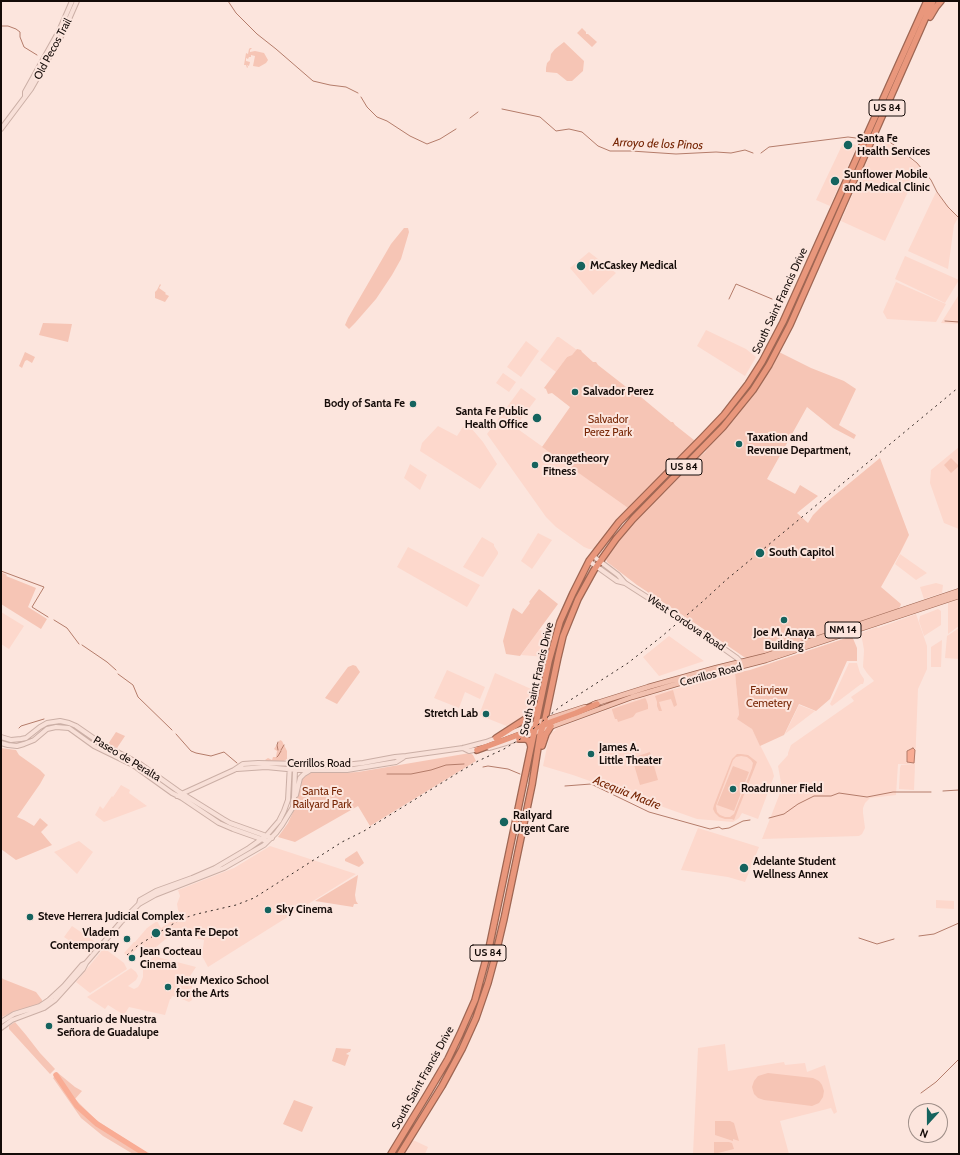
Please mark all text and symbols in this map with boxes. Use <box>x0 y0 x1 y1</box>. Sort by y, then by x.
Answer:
street label: Old Pecos Trail <box>31 16 75 82</box>
road number: US 84 <box>869 100 905 116</box>
place label: Santa Fe Health Services <box>857 132 930 158</box>
water label: Arroyo de los Pinos <box>613 135 703 153</box>
marker: Santa Fe Health Services <box>842 139 854 151</box>
place label: Sunflower Mobile and Medical Clinic <box>844 168 930 194</box>
marker: Sunflower Mobile and Medical Clinic <box>829 175 841 187</box>
street label: South Saint Francis Drive <box>750 246 810 356</box>
place label: McCaskey Medical <box>590 259 677 273</box>
marker: McCaskey Medical <box>575 260 587 272</box>
place label: Salvador Perez <box>583 385 654 399</box>
marker: Salvador Perez <box>570 387 580 397</box>
place label: Body of Santa Fe <box>324 397 405 411</box>
marker: Body of Santa Fe <box>408 399 418 409</box>
place label: Santa Fe Public Health Office <box>455 405 528 431</box>
marker: Santa Fe Public Health Office <box>531 412 543 424</box>
park label: Salvador Perez Park <box>584 413 632 439</box>
place label: Taxation and Revenue Department, <box>747 431 851 457</box>
marker: Taxation and Revenue Department, <box>734 439 744 449</box>
place label: Orangetheory Fitness <box>543 452 609 478</box>
road number: US 84 <box>666 459 702 475</box>
marker: Orangetheory Fitness <box>530 460 540 470</box>
place label: South Capitol <box>769 546 834 560</box>
marker: South Capitol <box>754 547 766 559</box>
street label: West Cordova Road <box>644 592 728 654</box>
marker: Joe M. Anaya Building <box>779 615 789 625</box>
street label: South Saint Francis Drive <box>518 621 556 737</box>
road number: NM 14 <box>825 622 861 638</box>
place label: Joe M. Anaya Building <box>754 626 814 652</box>
street label: Cerrillos Road <box>679 660 743 690</box>
park label: Fairview Cemetery <box>746 684 792 710</box>
place label: Stretch Lab <box>424 707 478 721</box>
marker: Stretch Lab <box>481 709 491 719</box>
street label: Paseo de Peralta <box>91 734 163 784</box>
place label: James A. Little Theater <box>599 741 662 767</box>
marker: James A. Little Theater <box>586 749 596 759</box>
street label: Cerrillos Road <box>287 757 351 771</box>
water label: Acequia Madre <box>591 773 663 813</box>
place label: Roadrunner Field <box>741 782 822 796</box>
marker: Roadrunner Field <box>728 784 738 794</box>
park label: Santa Fe Railyard Park <box>292 785 352 811</box>
place label: Railyard Urgent Care <box>513 809 569 835</box>
marker: Railyard Urgent Care <box>498 816 510 828</box>
place label: Adelante Student Wellness Annex <box>753 855 836 881</box>
marker: Adelante Student Wellness Annex <box>738 862 750 874</box>
place label: Sky Cinema <box>276 903 332 917</box>
marker: Sky Cinema <box>263 905 273 915</box>
place label: Steve Herrera Judicial Complex <box>38 910 184 924</box>
marker: Steve Herrera Judicial Complex <box>25 912 35 922</box>
place label: Vladem Contemporary <box>50 926 119 952</box>
place label: Santa Fe Depot <box>165 926 238 940</box>
marker: Santa Fe Depot <box>150 927 162 939</box>
marker: Vladem Contemporary <box>122 934 132 944</box>
place label: Jean Cocteau Cinema <box>140 945 201 971</box>
road number: US 84 <box>470 945 506 961</box>
marker: Jean Cocteau Cinema <box>127 953 137 963</box>
place label: New Mexico School for the Arts <box>176 974 269 1000</box>
marker: New Mexico School for the Arts <box>163 982 173 992</box>
place label: Santuario de Nuestra Señora de Guadalupe <box>57 1013 159 1039</box>
marker: Santuario de Nuestra Señora de Guadalupe <box>44 1021 54 1031</box>
street label: South Saint Francis Drive <box>389 1024 457 1132</box>
north arrow <box>908 1103 948 1143</box>
text: N <box>918 1125 930 1141</box>

